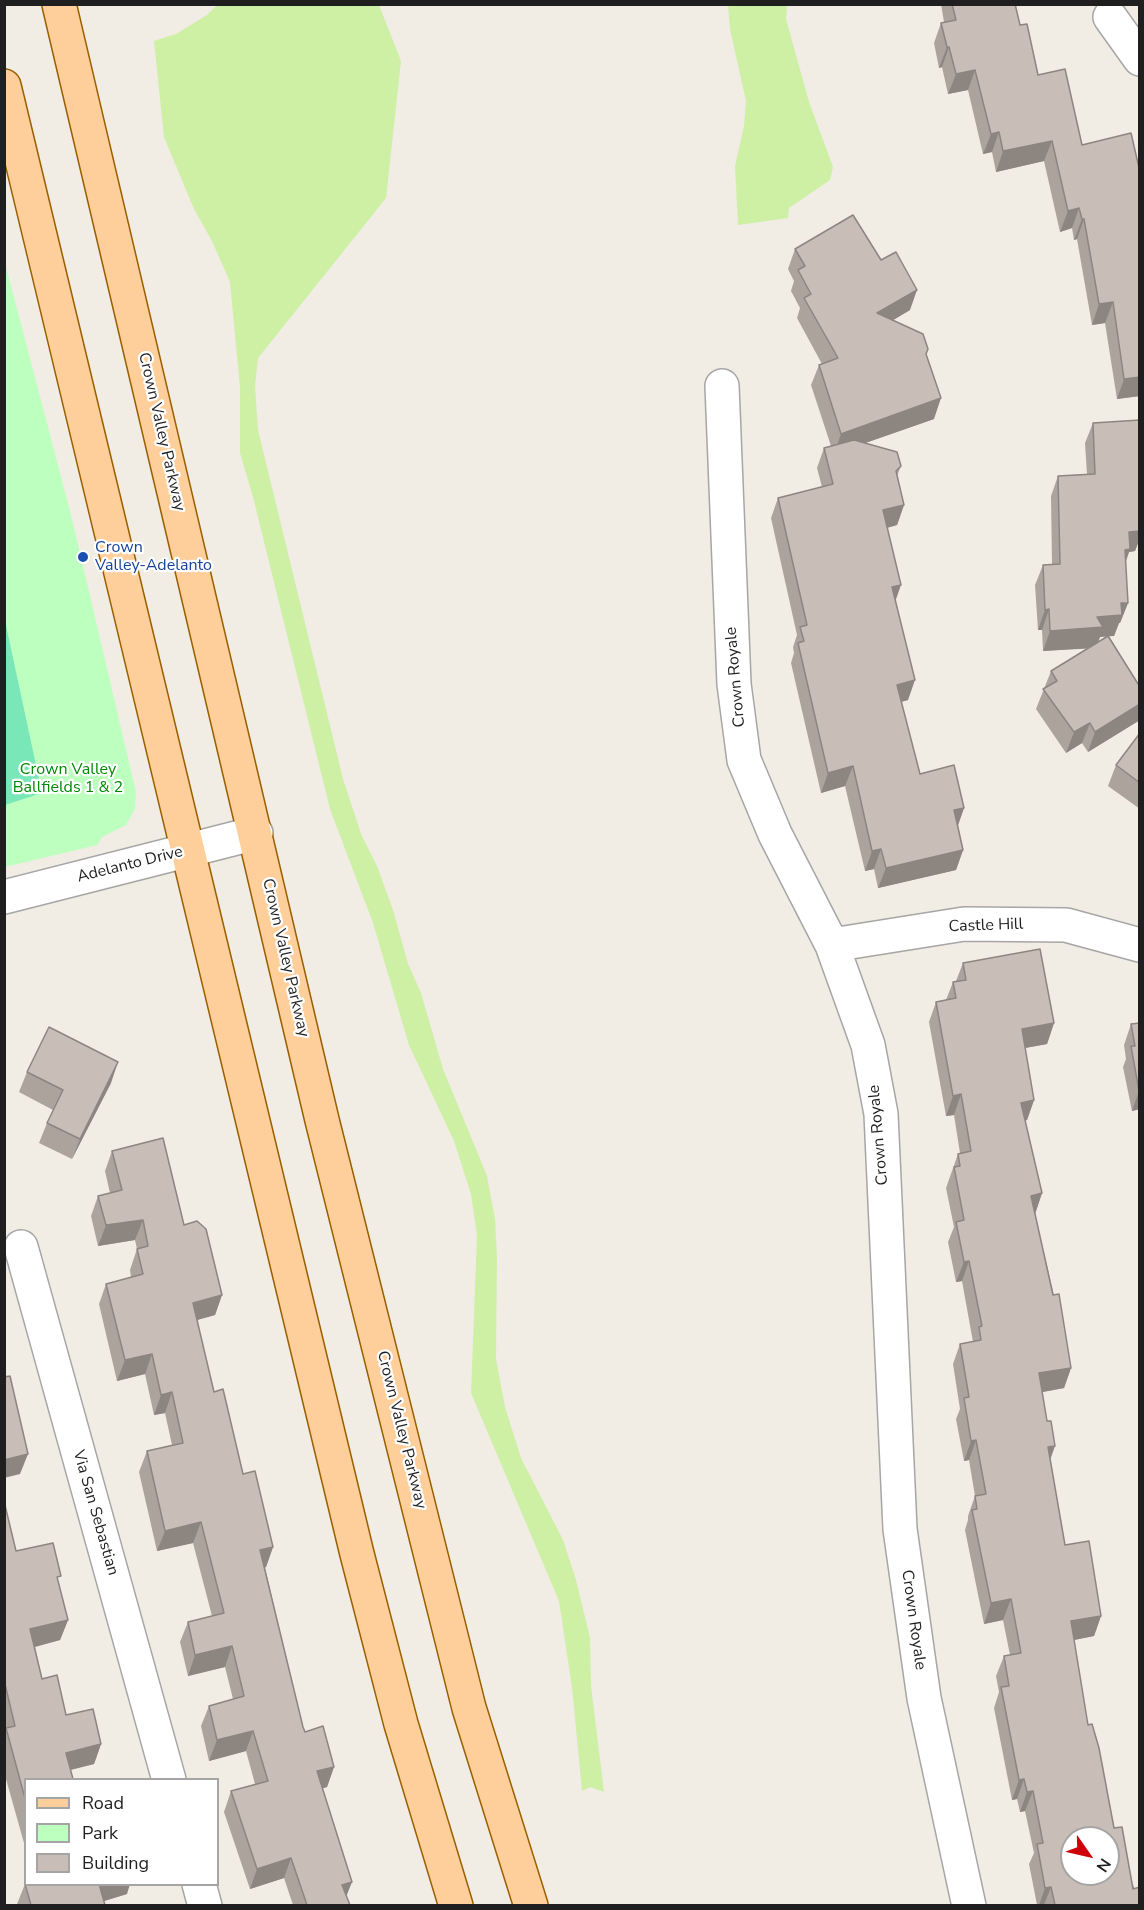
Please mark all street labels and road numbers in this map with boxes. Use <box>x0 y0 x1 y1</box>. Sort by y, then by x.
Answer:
street label: Crown Valley Parkway <box>133 351 189 513</box>
street label: Crown Royale <box>722 626 750 728</box>
street label: Adelanto Drive <box>75 843 185 887</box>
street label: Crown Valley Parkway <box>257 877 313 1039</box>
street label: Castle Hill <box>948 915 1024 937</box>
street label: Crown Royale <box>865 1084 893 1186</box>
street label: Crown Valley Parkway <box>372 1349 430 1511</box>
street label: Via San Sebastian <box>68 1448 122 1578</box>
street label: Crown Royale <box>896 1569 930 1671</box>

